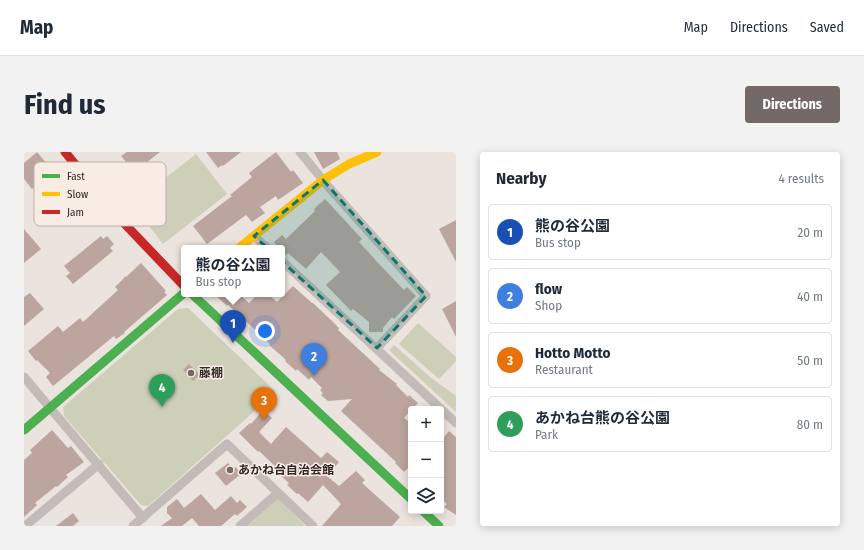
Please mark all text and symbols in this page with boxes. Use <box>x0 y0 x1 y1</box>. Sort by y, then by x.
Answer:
text: Map <box>20 16 53 39</box>
text: Map <box>684 19 708 36</box>
text: Directions <box>730 19 788 36</box>
text: Saved <box>810 19 844 36</box>
button: Directions <box>745 86 840 123</box>
text: Find us <box>24 88 106 121</box>
legend <box>34 162 166 226</box>
text: Nearby <box>496 168 547 189</box>
text: Fast <box>67 170 85 183</box>
text: 4 results <box>778 171 824 186</box>
text: Slow <box>67 188 88 201</box>
text: Jam <box>67 206 84 219</box>
text: 熊の谷公園 <box>535 217 610 235</box>
text: 1 <box>507 225 513 240</box>
text: 20 m <box>797 225 823 240</box>
text: Bus stop <box>535 235 581 250</box>
popup <box>181 245 285 297</box>
text: 熊の谷公園 <box>195 256 271 274</box>
text: Bus stop <box>195 274 241 289</box>
text: flow <box>535 280 562 298</box>
text: 2 <box>507 289 513 304</box>
text: 40 m <box>797 289 823 304</box>
text: Shop <box>535 298 562 313</box>
pin: 1 <box>220 310 246 343</box>
your location <box>255 321 275 341</box>
pin: 2 <box>301 343 327 376</box>
text: Hotto Motto <box>535 344 611 362</box>
text: 3 <box>507 353 513 368</box>
text: 50 m <box>797 353 823 368</box>
text: Restaurant <box>535 362 593 377</box>
place label: 藤棚 <box>199 366 223 380</box>
marker: 藤棚 <box>186 368 196 378</box>
pin: 4 <box>149 374 175 407</box>
pin: 3 <box>251 387 277 420</box>
map controls <box>408 406 444 514</box>
button: + <box>408 406 444 442</box>
text: あかね台熊の谷公園 <box>535 409 670 427</box>
text: 4 <box>507 417 513 432</box>
text: 80 m <box>797 417 823 432</box>
text: Park <box>535 427 558 442</box>
button: − <box>408 442 444 478</box>
place label: あかね台自治会館 <box>238 463 334 477</box>
marker: あかね台自治会館 <box>225 465 235 475</box>
button: layers <box>408 478 444 514</box>

